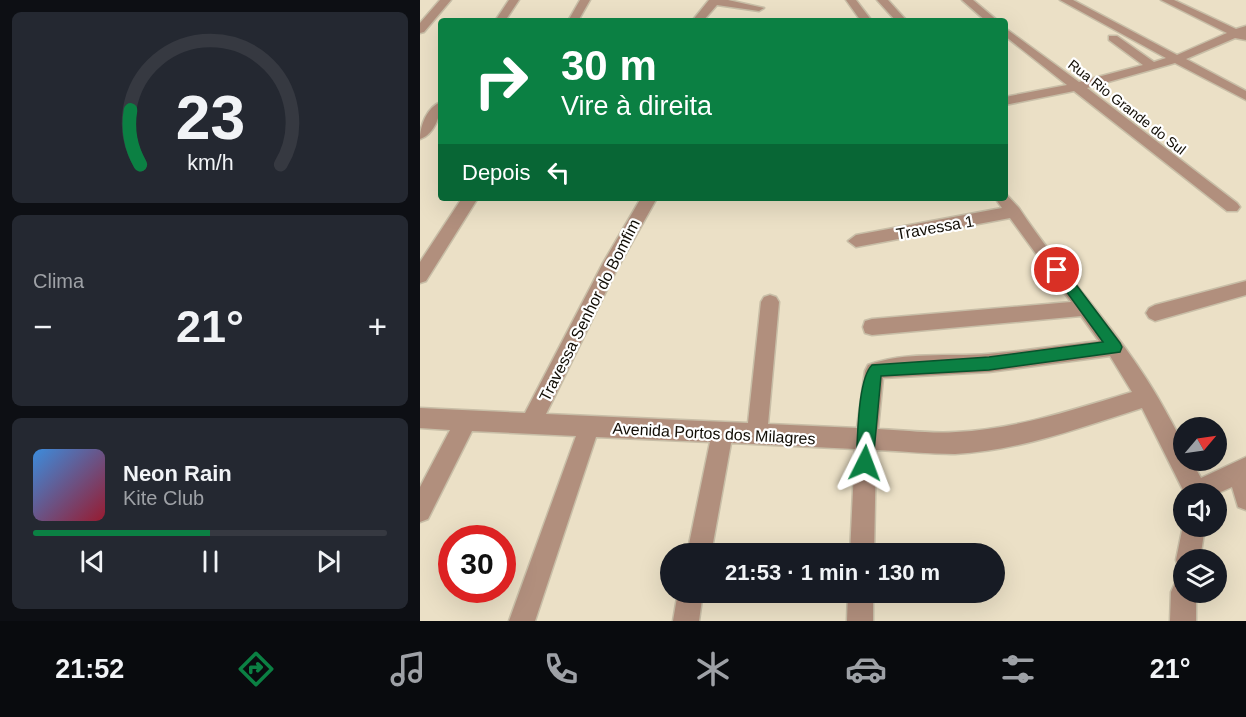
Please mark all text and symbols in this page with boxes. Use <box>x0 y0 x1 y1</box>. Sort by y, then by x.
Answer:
icon: right <box>462 42 540 120</box>
text: 30 m <box>561 42 657 89</box>
street label: Rua Rio Grande do Sul <box>1065 56 1189 158</box>
text: 23 <box>175 83 245 152</box>
text: Vire à direita <box>561 91 712 121</box>
text: km/h <box>187 151 233 175</box>
icon: left <box>542 156 575 189</box>
text: Depois <box>462 160 530 185</box>
street label: Travessa 1 <box>895 212 975 243</box>
street label: Travessa Senhor do Bomfim <box>536 216 643 404</box>
pin <box>1031 244 1082 295</box>
icon: arrive <box>1040 253 1073 286</box>
text: Clima <box>33 270 84 292</box>
text: 21° <box>176 301 244 352</box>
text: − <box>33 308 52 345</box>
text: + <box>368 308 387 345</box>
north arrow <box>1173 417 1227 471</box>
map controls <box>1173 417 1227 603</box>
street label: Avenida Portos dos Milagres <box>612 420 816 447</box>
position arrow <box>833 431 897 495</box>
text: Neon Rain <box>123 461 232 486</box>
button: sound <box>1173 483 1227 537</box>
text: Kite Club <box>123 487 204 509</box>
speed limit sign: 30 <box>438 525 516 603</box>
icon: previous <box>76 545 109 578</box>
icon: pause <box>194 545 227 578</box>
icon: next <box>312 545 345 578</box>
button: layers <box>1173 549 1227 603</box>
text: 21:53 · 1 min · 130 m <box>725 560 940 585</box>
icon: directions <box>235 648 277 690</box>
icon: music <box>387 648 429 690</box>
icon: phone <box>540 648 582 690</box>
icon: climate <box>692 648 734 690</box>
icon: car <box>845 648 887 690</box>
icon: filters <box>997 648 1039 690</box>
text: 21:52 <box>55 654 124 684</box>
text: 21° <box>1150 654 1191 684</box>

